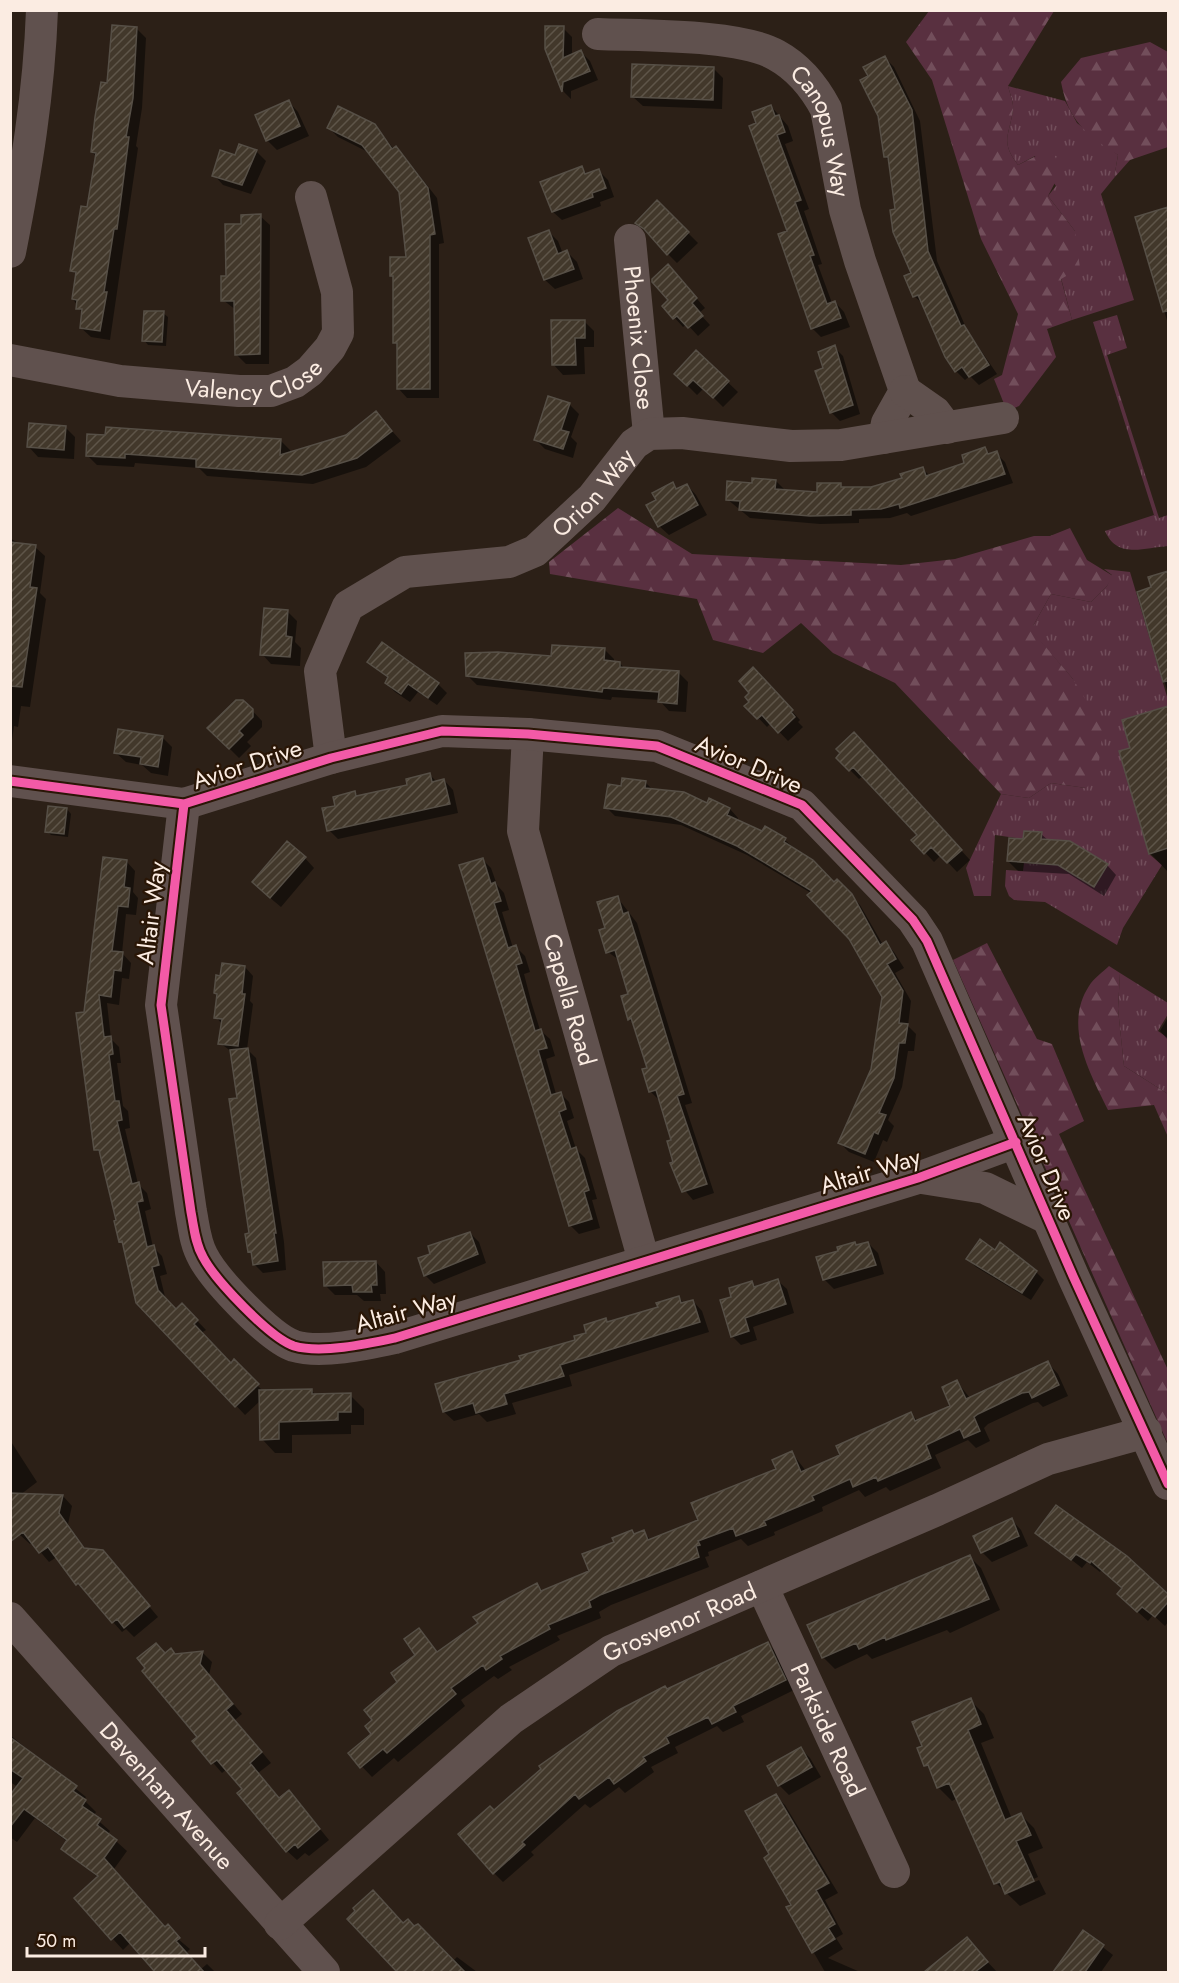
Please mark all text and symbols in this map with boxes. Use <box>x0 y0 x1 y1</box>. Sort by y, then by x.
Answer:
street label: Canopus Way <box>783 56 860 200</box>
street label: Phoenix Close <box>615 264 664 411</box>
street label: Valency Close <box>183 351 331 409</box>
street label: Orion Way <box>543 440 643 545</box>
street label: Avior Drive <box>690 726 808 802</box>
street label: Avior Drive <box>188 730 306 798</box>
street label: Altair Way <box>127 859 175 967</box>
street label: Capella Road <box>535 929 606 1069</box>
street label: Avior Drive <box>1009 1108 1085 1226</box>
street label: Altair Way <box>815 1139 925 1203</box>
street label: Altair Way <box>351 1281 461 1341</box>
street label: Grosvenor Road <box>597 1573 762 1670</box>
street label: Parkside Road <box>782 1657 874 1802</box>
street label: Davenham Avenue <box>92 1713 243 1877</box>
scale bar <box>27 1920 206 1958</box>
text: 50 m <box>36 1928 76 1954</box>

